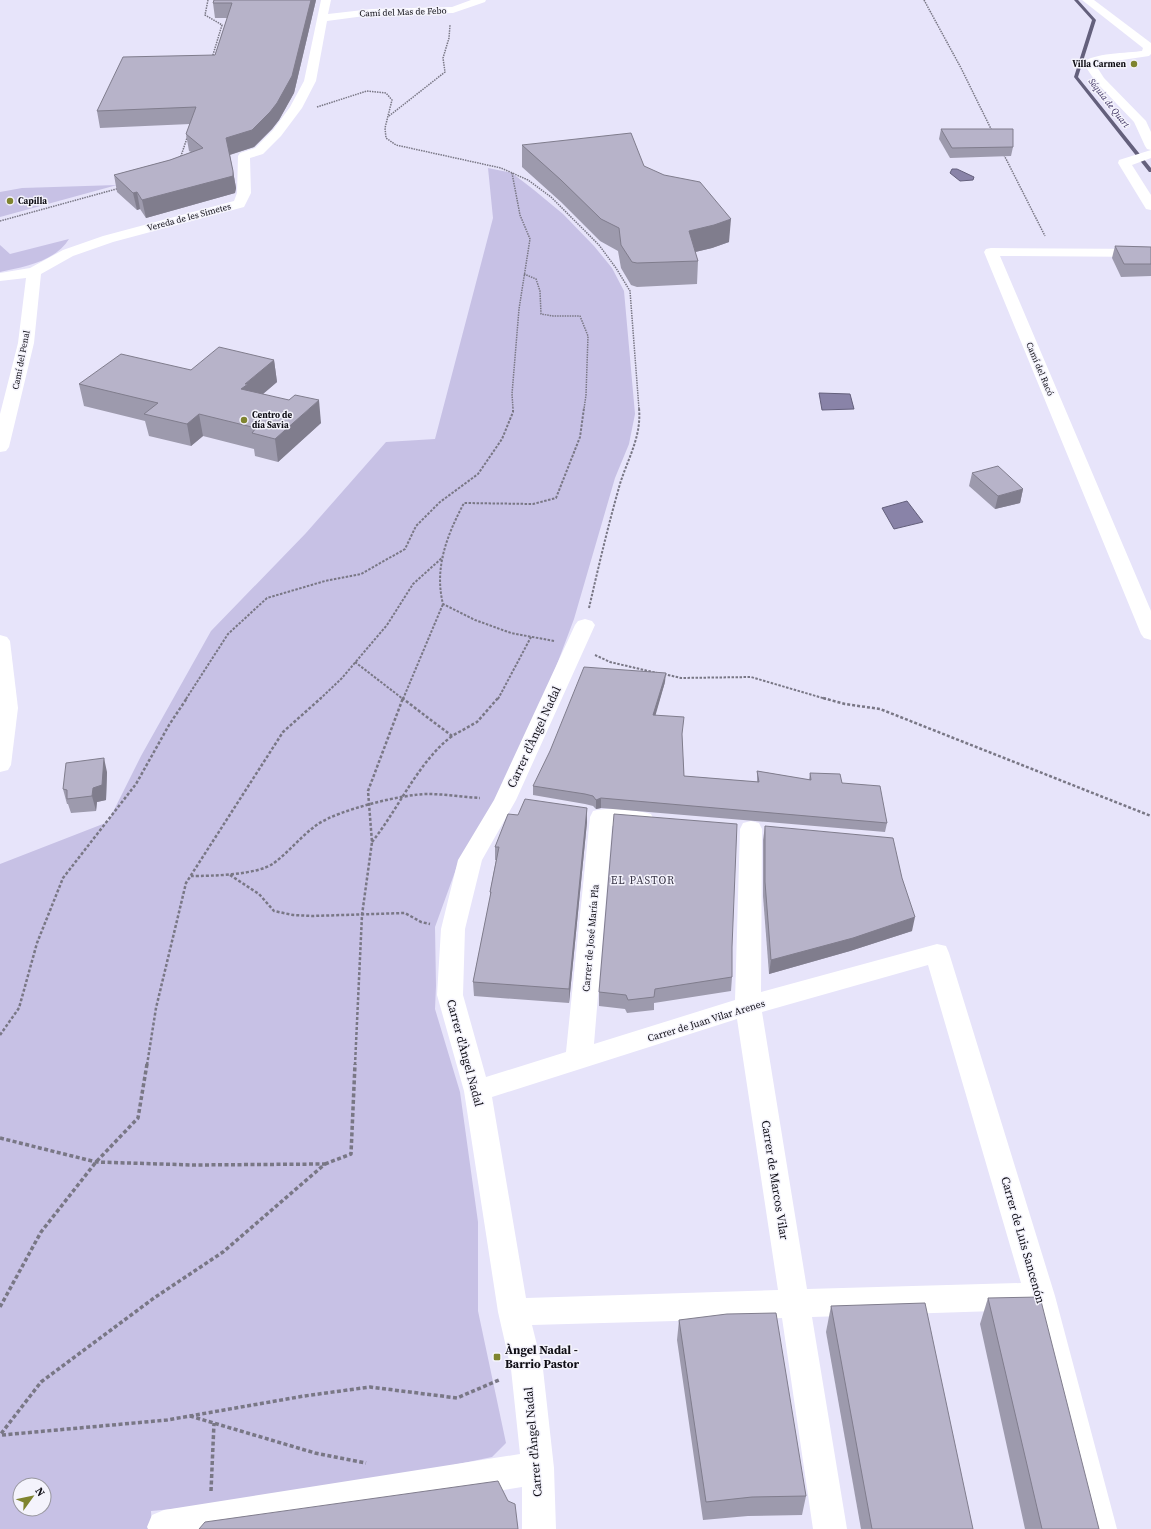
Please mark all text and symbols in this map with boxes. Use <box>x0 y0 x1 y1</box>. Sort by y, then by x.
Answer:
street label: Camí del Mas de Febo <box>359 4 447 20</box>
place label: Villa Carmen <box>1072 58 1126 70</box>
marker: Villa Carmen <box>1129 59 1139 69</box>
water label: Séquia de Quart <box>1086 76 1133 131</box>
place label: Capilla <box>18 195 47 207</box>
marker: Capilla <box>5 196 15 206</box>
street label: Vereda de les Simetes <box>146 200 232 234</box>
street label: Camí del Penal <box>9 329 33 391</box>
street label: Camí del Racó <box>1023 340 1057 398</box>
place label: Centro de día Savia <box>252 409 292 431</box>
marker: Centro de día Savia <box>239 415 249 425</box>
street label: Carrer d'Àngel Nadal <box>503 683 565 790</box>
district label: EL PASTOR <box>611 873 675 888</box>
street label: Carrer de José María Pla <box>579 883 602 992</box>
street label: Carrer de Juan Vilar Arenes <box>646 996 766 1045</box>
street label: Carrer d'Àngel Nadal <box>443 998 487 1109</box>
street label: Carrer de Marcos Vilar <box>758 1119 792 1241</box>
street label: Carrer de Luis Sancenón <box>997 1175 1049 1305</box>
place label: Àngel Nadal - Barrio Pastor <box>505 1342 580 1372</box>
marker: Àngel Nadal - Barrio Pastor <box>492 1352 502 1362</box>
street label: Carrer d'Àngel Nadal <box>520 1386 546 1498</box>
north arrow <box>12 1477 52 1517</box>
text: N <box>31 1484 48 1499</box>

